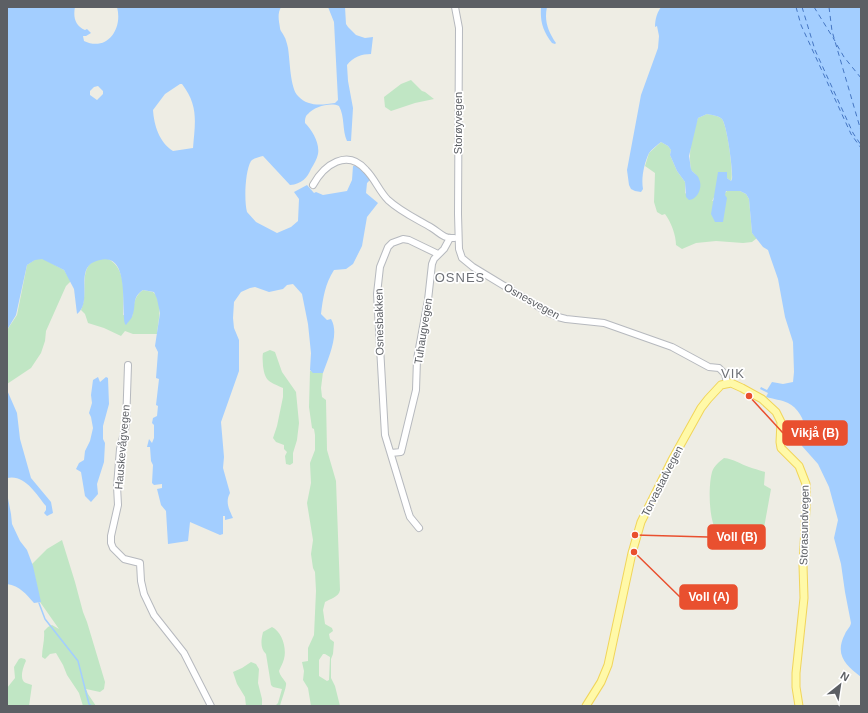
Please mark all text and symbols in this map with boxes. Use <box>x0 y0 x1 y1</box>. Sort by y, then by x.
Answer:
street label: Storøyvegen <box>452 92 464 154</box>
district label: OSNES <box>435 270 485 285</box>
street label: Osnesvegen <box>502 281 562 321</box>
street label: Osnesbakken <box>372 288 386 356</box>
street label: Tuhaugvegen <box>412 297 434 365</box>
district label: VIK <box>721 366 745 381</box>
street label: Hauskevågvegen <box>112 404 132 490</box>
callout: Vikjå (B) <box>783 421 847 445</box>
text: Vikjå (B) <box>791 426 839 440</box>
street label: Torvastadvegen <box>639 444 685 518</box>
street label: Storasundvegen <box>797 485 811 565</box>
callout: Voll (B) <box>708 525 765 549</box>
text: Voll (B) <box>716 530 758 544</box>
callout: Voll (A) <box>680 585 737 609</box>
text: Voll (A) <box>688 590 730 604</box>
north arrow <box>820 665 860 705</box>
text: N <box>839 669 851 684</box>

